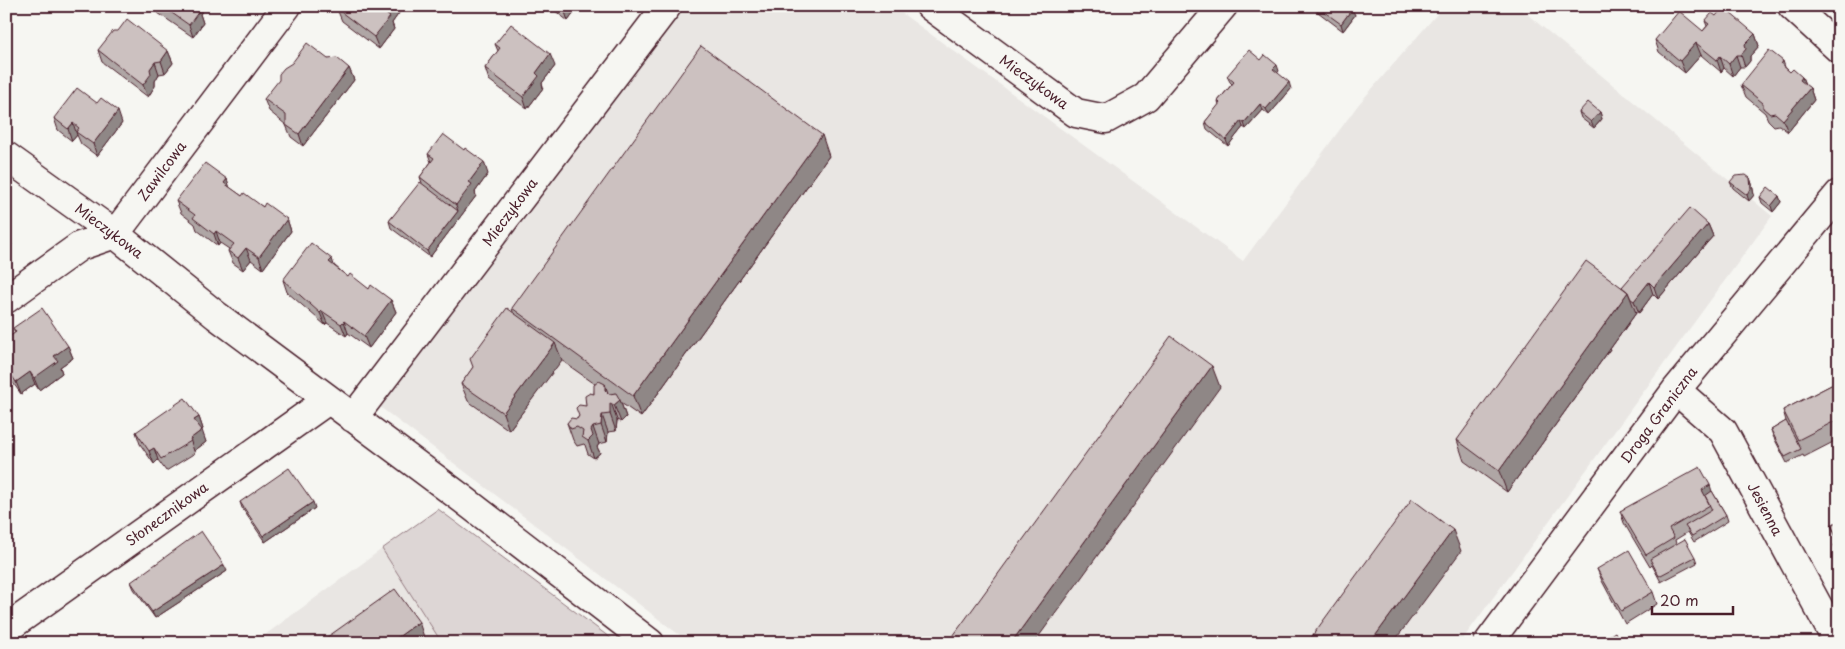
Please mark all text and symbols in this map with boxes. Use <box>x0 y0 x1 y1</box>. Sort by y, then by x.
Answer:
street label: Mieczykowa <box>995 49 1073 114</box>
street label: Zawilcowa <box>132 136 191 205</box>
street label: Mieczykowa <box>477 173 542 250</box>
street label: Mieczykowa <box>71 198 148 263</box>
street label: Droga Graniczna <box>1615 362 1702 468</box>
street label: Słonecznikowa <box>121 476 213 551</box>
street label: Jesienna <box>1743 478 1788 539</box>
scale bar <box>1652 584 1734 616</box>
text: 20 m <box>1660 588 1699 611</box>

